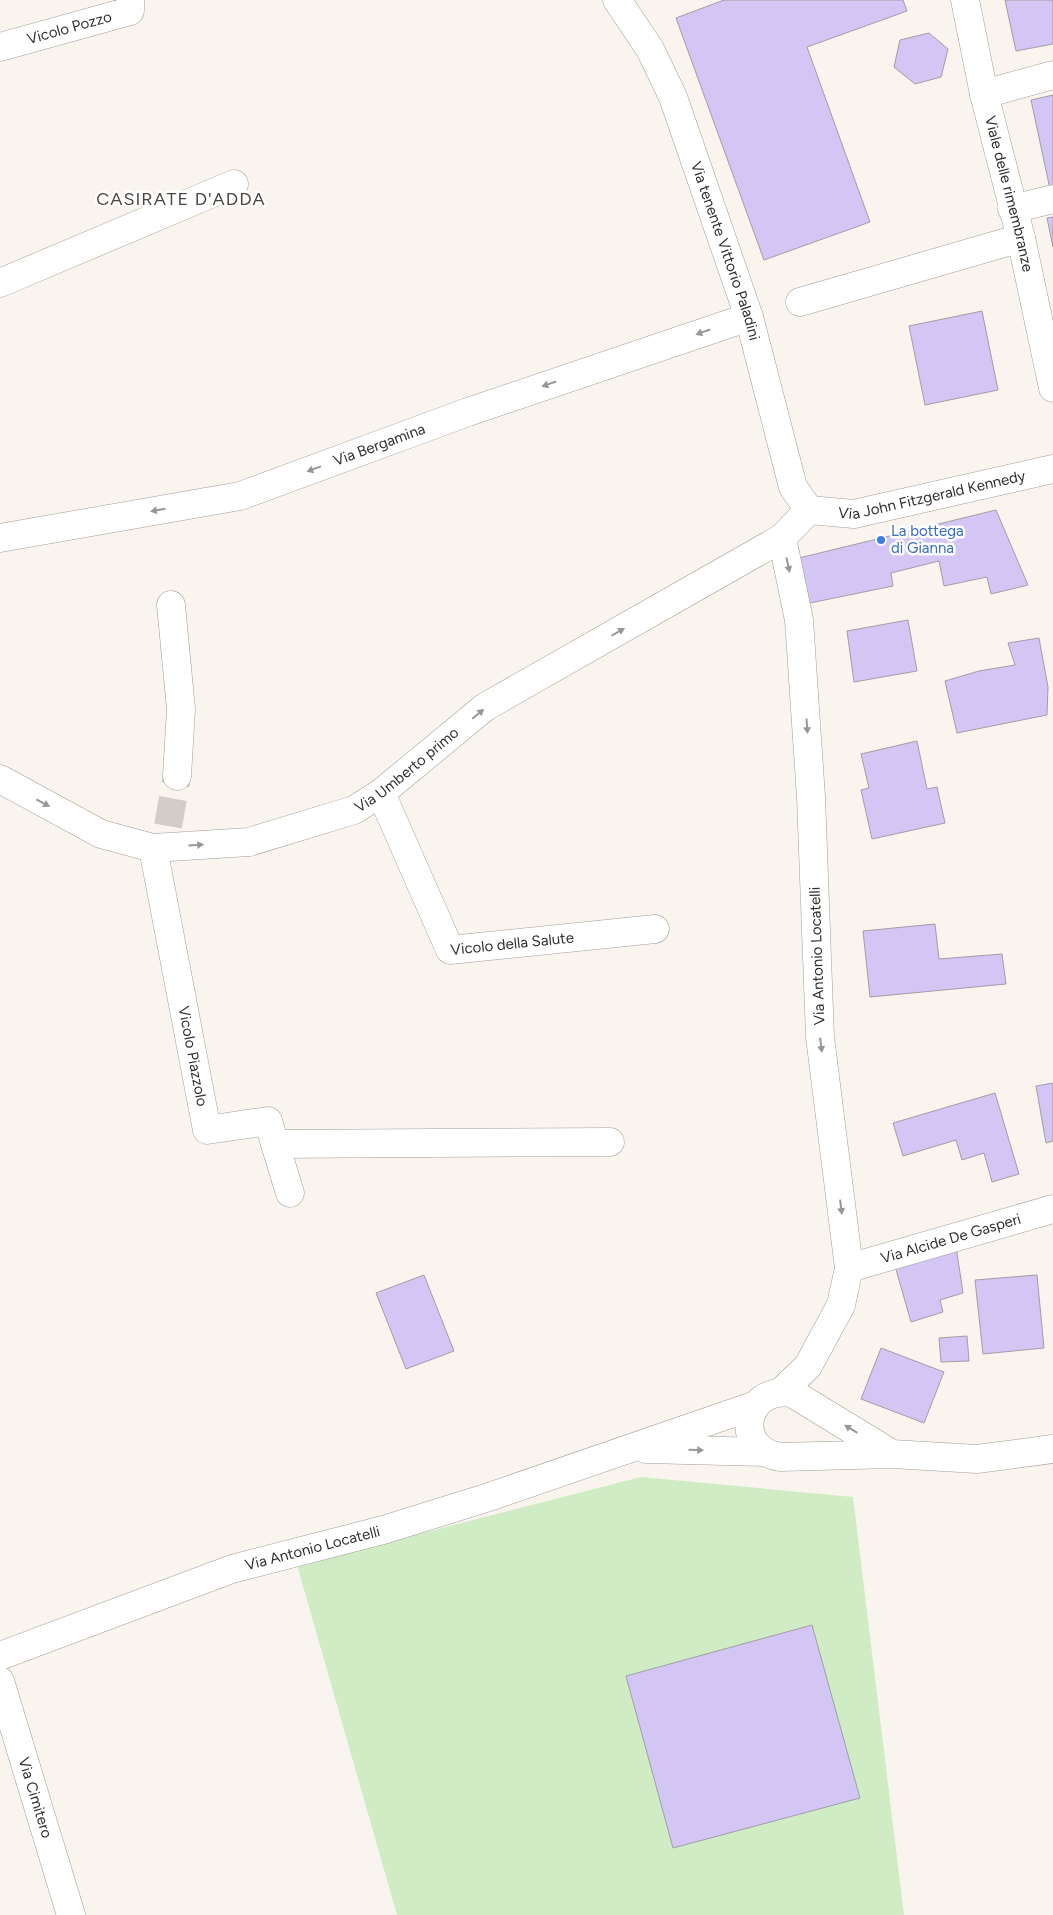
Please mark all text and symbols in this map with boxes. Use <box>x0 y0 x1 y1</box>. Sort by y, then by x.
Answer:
street label: Vicolo Pozzo <box>25 7 114 48</box>
street label: Viale delle rimembranze <box>981 114 1037 274</box>
street label: Via tenente Vittorio Paladini <box>687 159 764 342</box>
district label: CASIRATE D'ADDA <box>96 188 266 210</box>
one-way arrow <box>696 329 711 337</box>
one-way arrow <box>542 381 557 388</box>
street label: Via Bergamina <box>331 420 428 470</box>
one-way arrow <box>306 465 321 473</box>
street label: Via John Fitzgerald Kennedy <box>837 466 1027 523</box>
one-way arrow <box>149 507 165 515</box>
place label: La bottega di Gianna <box>891 522 964 557</box>
marker: La bottega di Gianna <box>875 534 887 546</box>
one-way arrow <box>784 557 792 573</box>
one-way arrow <box>611 627 624 636</box>
one-way arrow <box>471 708 484 719</box>
one-way arrow <box>803 718 811 734</box>
street label: Via Umberto primo <box>351 723 463 816</box>
one-way arrow <box>36 798 50 807</box>
one-way arrow <box>188 841 204 849</box>
street label: Via Antonio Locatelli <box>806 886 828 1026</box>
street label: Vicolo della Salute <box>450 928 575 959</box>
street label: Vicolo Piazzolo <box>174 1005 211 1108</box>
one-way arrow <box>817 1038 825 1054</box>
one-way arrow <box>837 1199 845 1215</box>
street label: Via Alcide De Gasperi <box>879 1210 1023 1267</box>
one-way arrow <box>845 1424 858 1434</box>
one-way arrow <box>688 1447 704 1455</box>
street label: Via Antonio Locatelli <box>243 1522 382 1574</box>
street label: Via Cimitero <box>15 1755 56 1841</box>

